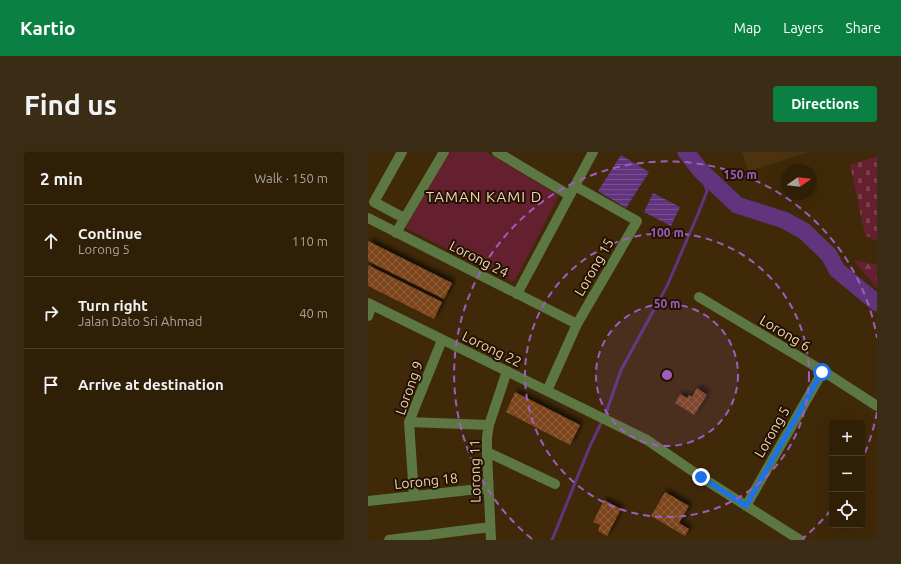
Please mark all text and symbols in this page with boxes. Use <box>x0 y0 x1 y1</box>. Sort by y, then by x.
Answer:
text: Kartio <box>20 17 76 39</box>
text: Map <box>734 20 761 36</box>
text: Layers <box>783 20 823 36</box>
text: Share <box>845 20 881 36</box>
button: Directions <box>773 86 877 122</box>
text: Find us <box>24 89 117 120</box>
north arrow <box>781 164 817 200</box>
text: 150 m <box>723 168 757 181</box>
text: 2 min <box>40 169 83 188</box>
text: Walk · 150 m <box>254 171 328 185</box>
district label: TAMAN KAMI D <box>426 188 542 205</box>
text: Continue <box>78 225 142 242</box>
text: 100 m <box>650 226 684 239</box>
icon: ahead <box>40 230 62 252</box>
text: 110 m <box>292 234 328 248</box>
street label: Lorong 15 <box>571 235 617 299</box>
street label: Lorong 24 <box>447 237 511 281</box>
text: Lorong 5 <box>78 242 130 256</box>
text: Turn right <box>78 297 148 314</box>
text: 50 m <box>654 297 680 310</box>
icon: right <box>40 302 62 324</box>
text: 40 m <box>299 306 328 320</box>
street label: Lorong 6 <box>757 312 813 354</box>
text: Jalan Dato Sri Ahmad <box>78 314 202 328</box>
street label: Lorong 22 <box>460 328 524 370</box>
street label: Lorong 9 <box>392 359 426 417</box>
route start <box>813 363 831 381</box>
centre of rings <box>660 368 674 382</box>
icon: arrive <box>40 374 62 396</box>
text: Arrive at destination <box>78 376 224 393</box>
street label: Lorong 5 <box>751 404 793 460</box>
map controls <box>829 420 865 528</box>
button: + <box>829 420 865 456</box>
street label: Lorong 11 <box>466 439 484 503</box>
button: − <box>829 456 865 492</box>
route end <box>692 468 710 486</box>
street label: Lorong 18 <box>393 470 459 492</box>
button: locate <box>829 492 865 528</box>

